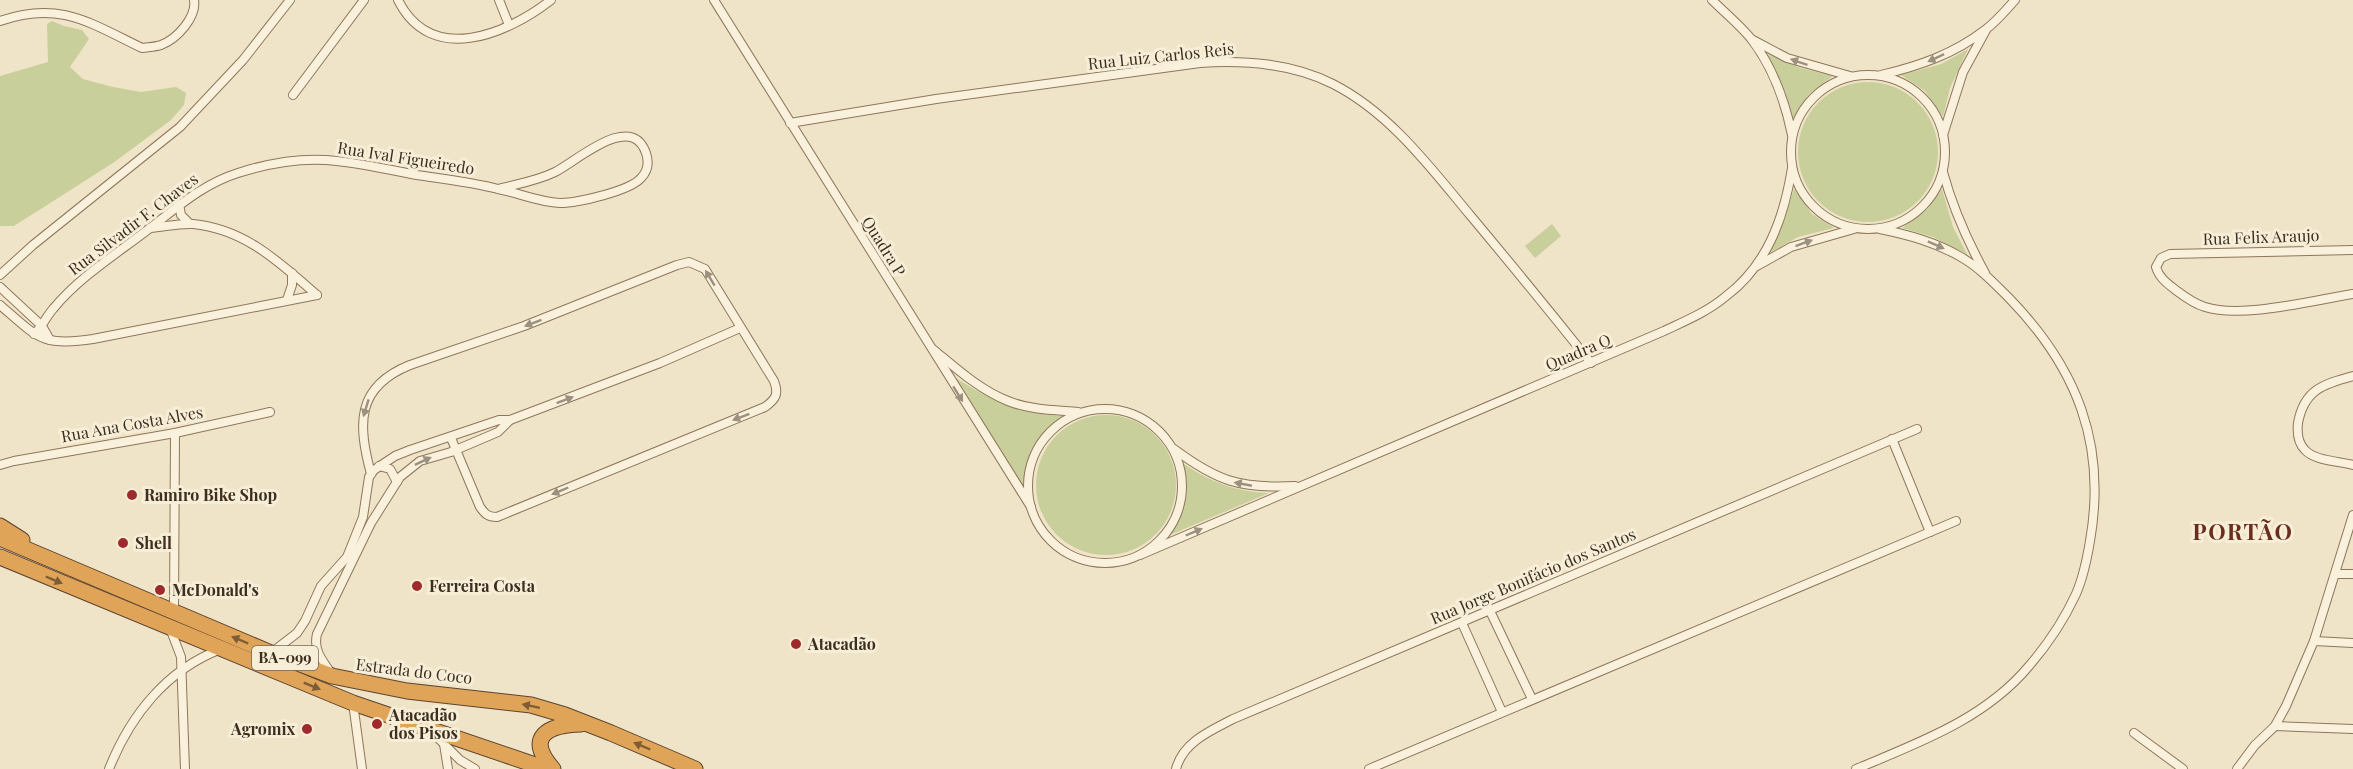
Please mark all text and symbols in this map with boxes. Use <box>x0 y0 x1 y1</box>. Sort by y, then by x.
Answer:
street label: Rua Luiz Carlos Reis <box>1087 37 1235 74</box>
one-way arrow <box>1928 54 1945 63</box>
one-way arrow <box>1790 56 1808 66</box>
street label: Rua Ival Figueiredo <box>336 136 476 179</box>
street label: Rua Silvadir F. Chaves <box>64 168 202 279</box>
street label: Quadra P <box>858 212 911 280</box>
street label: Rua Felix Araujo <box>2202 224 2320 249</box>
one-way arrow <box>1795 237 1813 247</box>
one-way arrow <box>1928 240 1946 250</box>
one-way arrow <box>704 270 715 286</box>
one-way arrow <box>524 318 542 328</box>
street label: Quadra Q <box>1542 328 1615 375</box>
one-way arrow <box>953 386 964 402</box>
one-way arrow <box>556 394 574 404</box>
one-way arrow <box>361 400 370 418</box>
street label: Rua Ana Costa Alves <box>59 401 204 446</box>
one-way arrow <box>731 412 749 422</box>
one-way arrow <box>415 456 432 465</box>
one-way arrow <box>1233 479 1252 488</box>
place label: Ramiro Bike Shop <box>144 484 277 505</box>
one-way arrow <box>551 486 569 496</box>
marker: Ramiro Bike Shop <box>125 488 139 502</box>
district label: PORTÃO <box>2193 516 2293 546</box>
street label: Rua Jorge Bonifácio dos Santos <box>1427 523 1639 628</box>
one-way arrow <box>1185 527 1203 536</box>
place label: Shell <box>135 532 172 553</box>
marker: Shell <box>116 536 130 550</box>
place label: Ferreira Costa <box>429 575 536 596</box>
one-way arrow <box>45 576 63 585</box>
place label: McDonald's <box>172 579 259 600</box>
marker: Ferreira Costa <box>410 579 424 593</box>
marker: McDonald's <box>153 583 167 597</box>
place label: Atacadão <box>807 633 876 654</box>
one-way arrow <box>231 635 249 645</box>
marker: Atacadão <box>789 637 803 651</box>
road number: BA-099 <box>252 646 318 670</box>
street label: Estrada do Coco <box>355 653 474 688</box>
one-way arrow <box>304 681 321 690</box>
one-way arrow <box>522 700 540 710</box>
place label: Atacadão dos Pisos <box>388 704 458 743</box>
marker: Atacadão dos Pisos <box>370 717 384 731</box>
place label: Agromix <box>230 718 295 739</box>
marker: Agromix <box>300 722 314 736</box>
one-way arrow <box>632 741 650 751</box>

